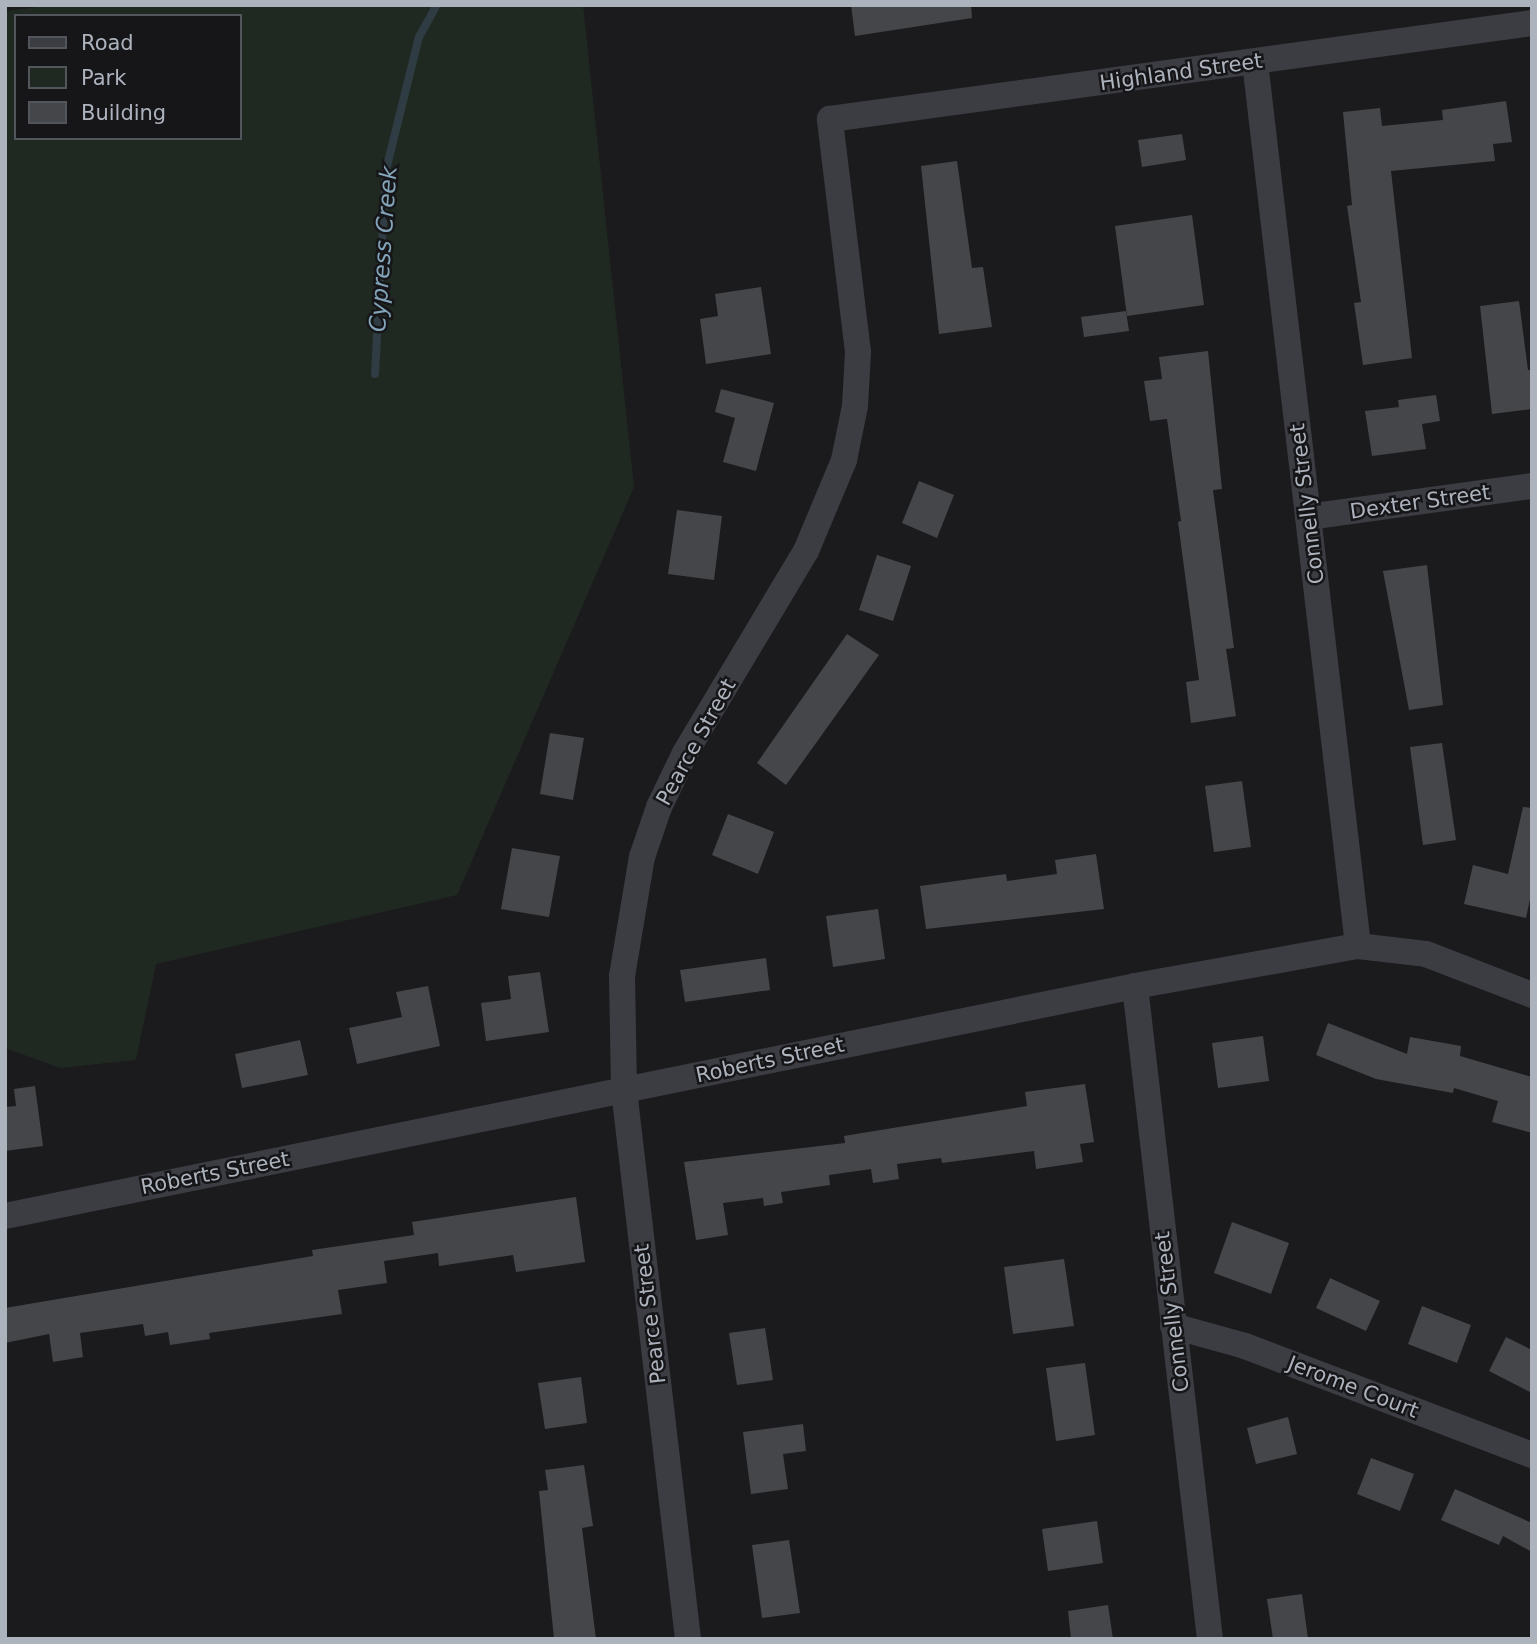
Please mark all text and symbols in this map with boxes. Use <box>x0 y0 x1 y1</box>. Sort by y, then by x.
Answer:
legend <box>14 14 242 140</box>
text: Road <box>81 31 134 55</box>
street label: Highland Street <box>1098 48 1264 96</box>
text: Park <box>81 66 126 90</box>
text: Building <box>81 101 166 125</box>
water label: Cypress Creek <box>363 165 403 333</box>
street label: Connelly Street <box>1285 422 1329 586</box>
street label: Dexter Street <box>1348 480 1492 524</box>
street label: Pearce Street <box>651 674 741 810</box>
street label: Roberts Street <box>694 1032 846 1088</box>
street label: Roberts Street <box>138 1146 292 1200</box>
street label: Connelly Street <box>1150 1230 1194 1394</box>
street label: Pearce Street <box>629 1243 671 1385</box>
street label: Jerome Court <box>1284 1351 1422 1423</box>

